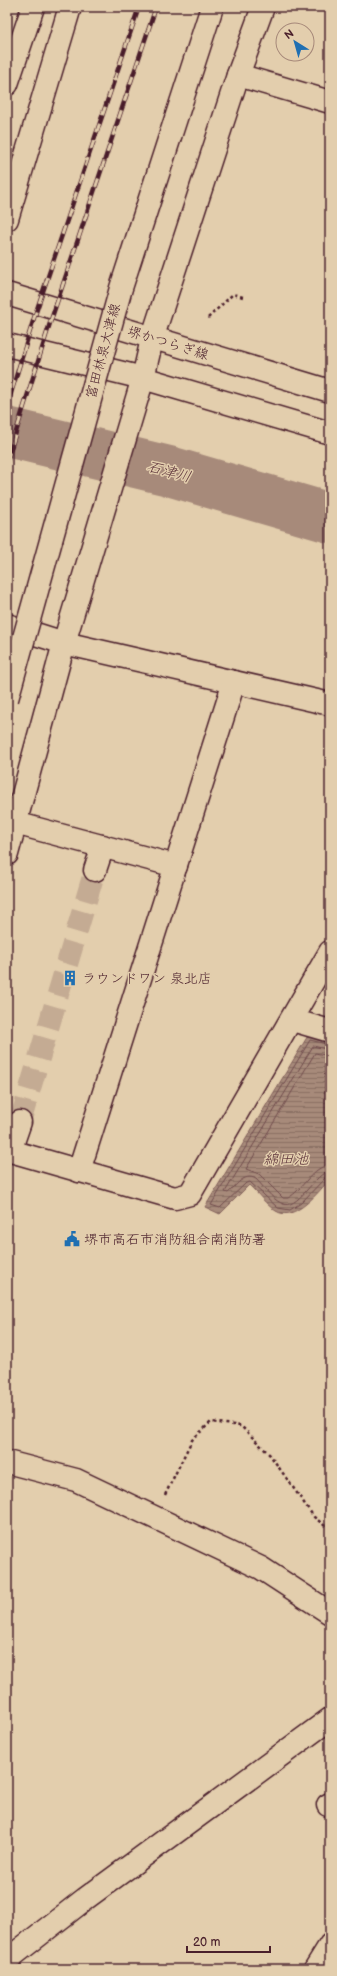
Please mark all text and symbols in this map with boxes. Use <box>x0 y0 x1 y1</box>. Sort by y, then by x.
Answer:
north arrow <box>275 22 315 62</box>
text: N <box>282 27 296 42</box>
street label: 富田林泉大津線 <box>82 301 124 401</box>
street label: 堺かつらぎ線 <box>125 323 211 363</box>
water label: 石津川 <box>145 457 193 487</box>
building icon: ラウンドワン 泉北店 <box>61 969 79 987</box>
place label: ラウンドワン 泉北店 <box>82 970 212 987</box>
water label: 綿田池 <box>263 1150 309 1169</box>
public building icon: 堺市高石市消防組合南消防署 <box>63 1230 81 1248</box>
place label: 堺市高石市消防組合南消防署 <box>84 1231 266 1248</box>
scale bar <box>187 1928 270 1954</box>
text: 20 m <box>193 1935 220 1950</box>

